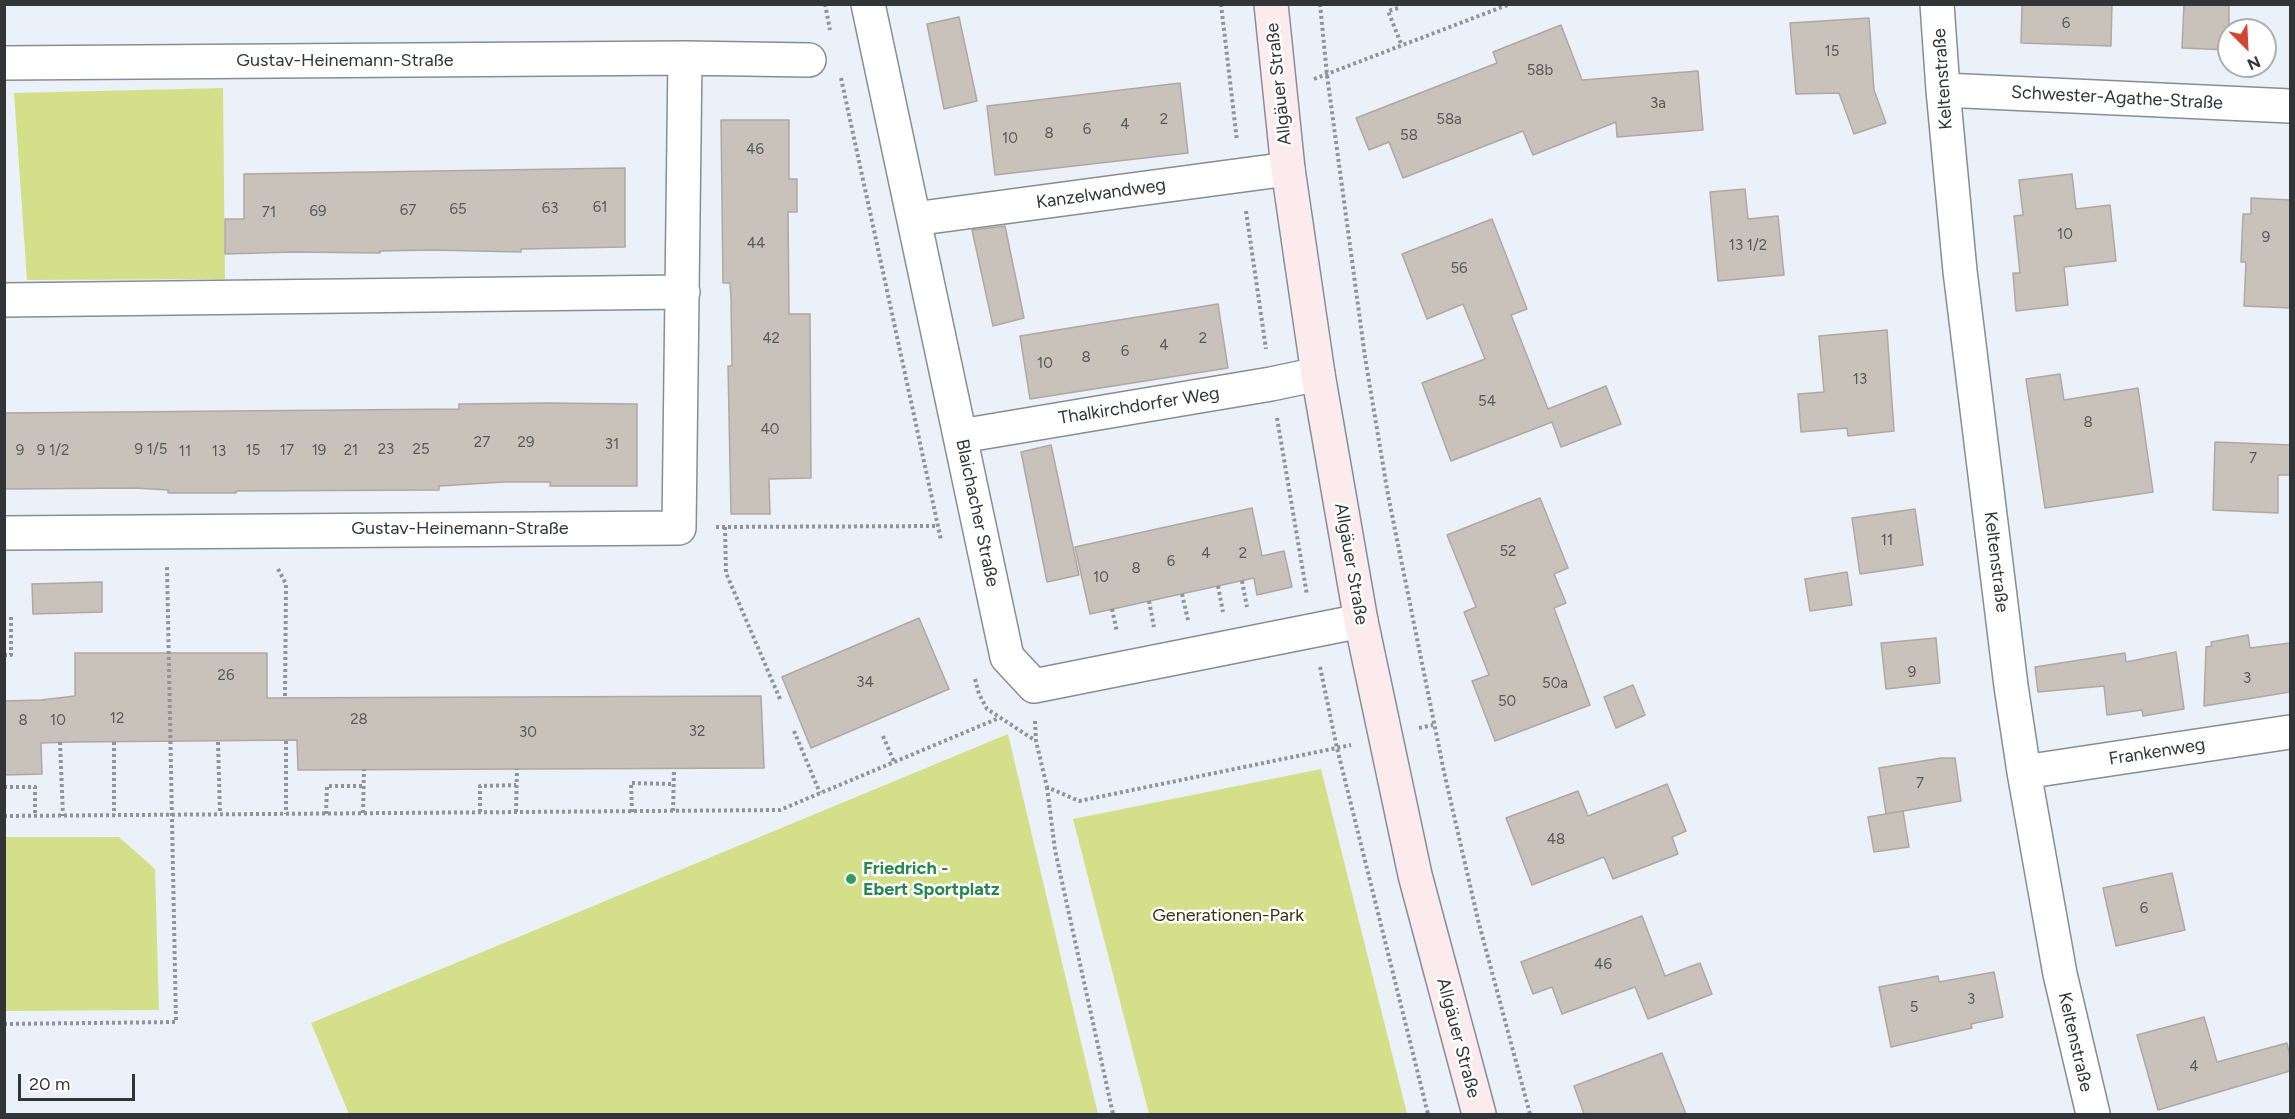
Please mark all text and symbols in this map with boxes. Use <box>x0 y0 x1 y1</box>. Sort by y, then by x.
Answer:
house number: 6 <box>2062 15 2070 33</box>
north arrow <box>2217 18 2277 78</box>
street label: Allgäuer Straße <box>1262 22 1296 146</box>
street label: Keltenstraße <box>1929 28 1957 130</box>
house number: 15 <box>1825 43 1839 61</box>
street label: Gustav-Heinemann-Straße <box>236 50 454 72</box>
text: N <box>2244 52 2263 74</box>
house number: 58b <box>1527 62 1553 80</box>
street label: Schwester-Agathe-Straße <box>2011 82 2223 114</box>
house number: 3a <box>1650 95 1666 113</box>
house number: 2 <box>1160 111 1168 129</box>
house number: 58a <box>1436 111 1462 129</box>
house number: 4 <box>1120 116 1130 134</box>
house number: 6 <box>1083 121 1091 139</box>
house number: 8 <box>1044 125 1054 143</box>
house number: 58 <box>1400 127 1418 145</box>
house number: 10 <box>1002 130 1018 148</box>
house number: 46 <box>746 141 764 159</box>
street label: Kanzelwandweg <box>1035 174 1167 214</box>
house number: 61 <box>593 199 607 217</box>
house number: 63 <box>542 200 558 218</box>
house number: 65 <box>449 201 467 219</box>
house number: 67 <box>400 202 416 220</box>
house number: 69 <box>310 203 326 221</box>
house number: 71 <box>262 204 276 222</box>
house number: 10 <box>2057 226 2073 244</box>
house number: 9 <box>2262 229 2270 247</box>
house number: 44 <box>747 235 765 253</box>
house number: 13 1/2 <box>1729 237 1767 255</box>
house number: 56 <box>1450 260 1468 278</box>
house number: 42 <box>762 330 780 348</box>
house number: 2 <box>1199 330 1207 348</box>
house number: 4 <box>1159 337 1169 355</box>
house number: 6 <box>1121 343 1129 361</box>
house number: 8 <box>1081 349 1091 367</box>
house number: 10 <box>1037 355 1053 373</box>
house number: 13 <box>1853 371 1867 389</box>
street label: Thalkirchdorfer Weg <box>1057 383 1221 429</box>
house number: 54 <box>1478 393 1496 411</box>
house number: 8 <box>2083 414 2093 432</box>
house number: 40 <box>761 421 779 439</box>
house number: 27 <box>474 434 490 452</box>
house number: 29 <box>518 434 534 452</box>
house number: 31 <box>605 436 619 454</box>
street label: Blaichacher Straße <box>951 437 1003 589</box>
house number: 9 1/5 <box>135 441 167 459</box>
house number: 23 <box>378 441 394 459</box>
house number: 25 <box>412 441 430 459</box>
house number: 9 <box>16 442 24 460</box>
house number: 9 1/2 <box>37 442 69 460</box>
house number: 15 <box>246 442 260 460</box>
house number: 17 <box>280 442 294 460</box>
house number: 19 <box>312 442 326 460</box>
house number: 21 <box>344 442 358 460</box>
house number: 11 <box>179 443 191 461</box>
house number: 13 <box>212 443 226 461</box>
house number: 7 <box>2249 450 2257 468</box>
street label: Allgäuer Straße <box>1330 501 1372 627</box>
street label: Keltenstraße <box>1979 510 2013 614</box>
street label: Gustav-Heinemann-Straße <box>351 518 569 540</box>
house number: 11 <box>1881 532 1893 550</box>
house number: 52 <box>1499 543 1517 561</box>
house number: 4 <box>1201 545 1211 563</box>
house number: 2 <box>1239 545 1247 563</box>
house number: 6 <box>1167 553 1175 571</box>
house number: 8 <box>1131 560 1141 578</box>
house number: 10 <box>1093 569 1109 587</box>
house number: 9 <box>1908 664 1916 682</box>
house number: 26 <box>218 667 234 685</box>
house number: 3 <box>2243 670 2251 688</box>
house number: 34 <box>856 674 874 692</box>
house number: 50a <box>1542 675 1568 693</box>
house number: 50 <box>1498 693 1516 711</box>
house number: 12 <box>110 710 124 728</box>
house number: 28 <box>350 711 368 729</box>
house number: 8 <box>18 712 28 730</box>
house number: 10 <box>50 712 66 730</box>
house number: 32 <box>689 723 705 741</box>
house number: 30 <box>519 724 537 742</box>
street label: Frankenweg <box>2107 734 2207 770</box>
house number: 7 <box>1916 775 1924 793</box>
house number: 48 <box>1547 831 1565 849</box>
place label: Friedrich - Ebert Sportplatz <box>863 858 1000 900</box>
marker: Friedrich - Ebert Sportplatz <box>844 872 858 886</box>
house number: 6 <box>2140 900 2148 918</box>
park label: Generationen-Park <box>1152 905 1304 927</box>
house number: 46 <box>1594 956 1612 974</box>
street label: Allgäuer Straße <box>1432 976 1484 1100</box>
street label: Keltenstraße <box>2053 990 2097 1094</box>
house number: 3 <box>1967 991 1975 1009</box>
house number: 5 <box>1910 999 1918 1017</box>
house number: 4 <box>2189 1058 2199 1076</box>
scale bar <box>21 1062 138 1100</box>
text: 20 m <box>29 1073 70 1095</box>

